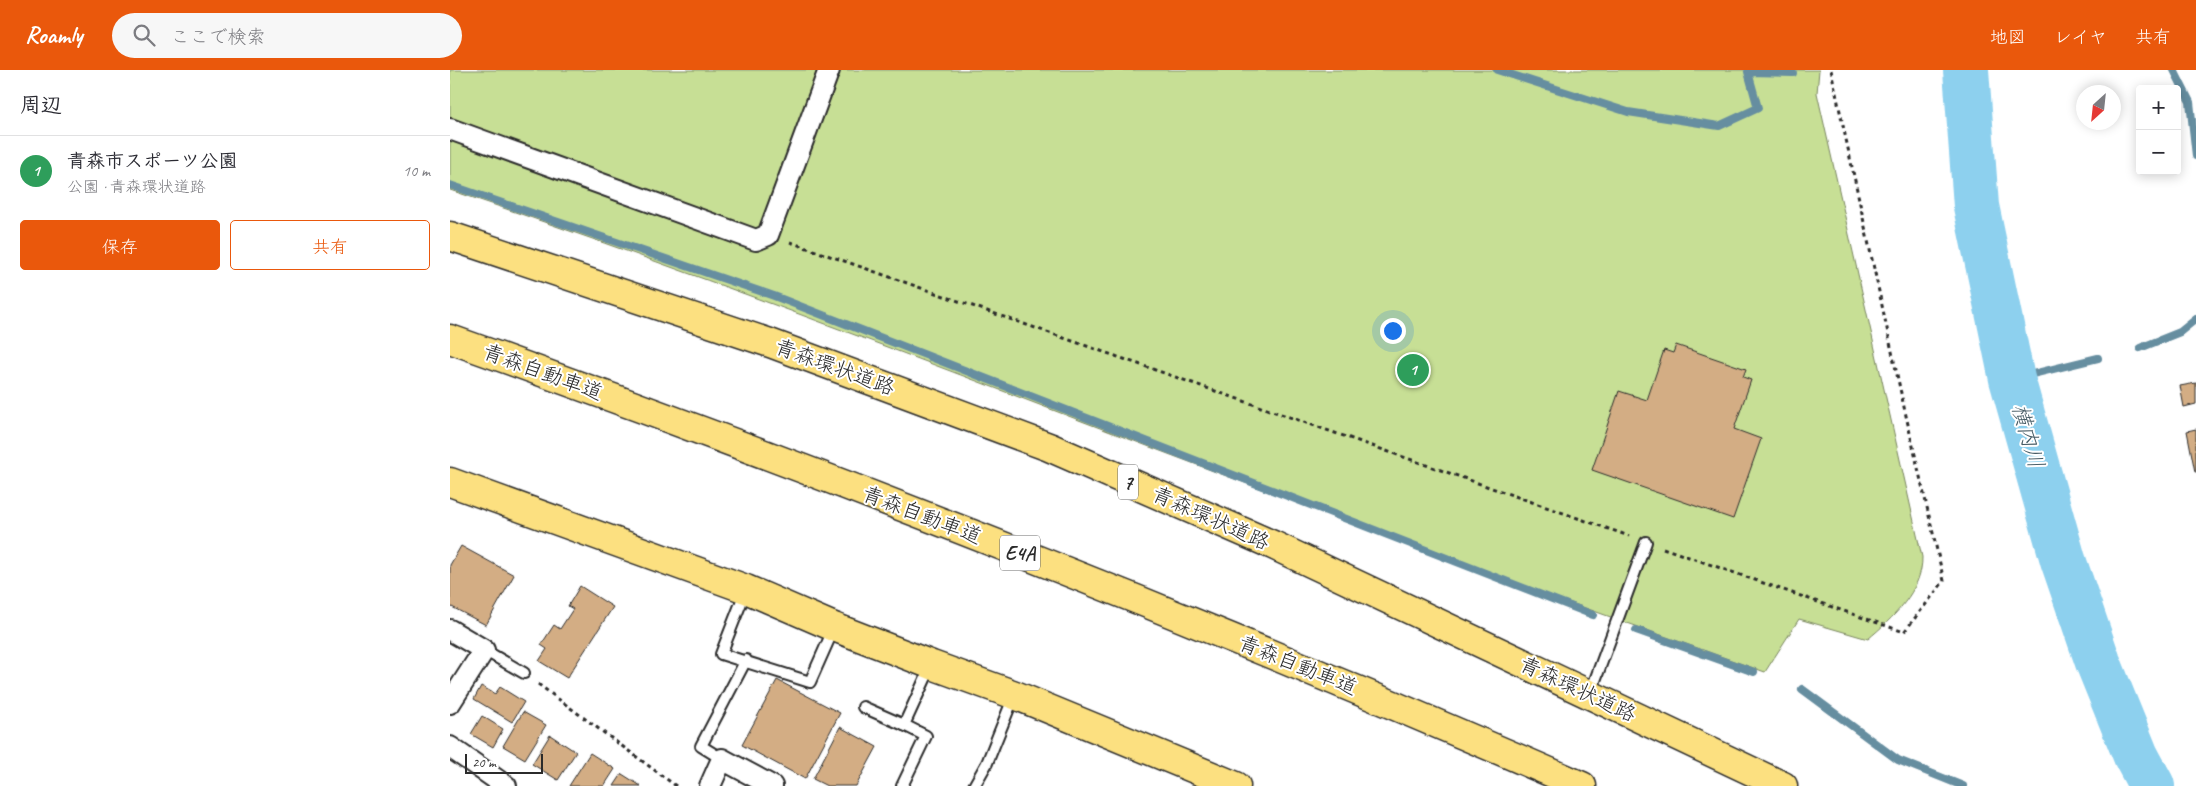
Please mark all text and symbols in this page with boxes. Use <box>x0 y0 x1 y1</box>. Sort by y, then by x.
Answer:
search box <box>112 13 462 58</box>
text: Roamly <box>25 20 82 50</box>
icon: search <box>130 21 158 49</box>
text: ここで検索 <box>170 25 265 49</box>
text: 地図 <box>1990 26 2026 48</box>
text: レイヤ <box>2054 26 2107 48</box>
text: 共有 <box>2135 26 2171 48</box>
north arrow <box>2076 85 2121 130</box>
map controls <box>2136 85 2181 175</box>
button: + <box>2136 85 2181 130</box>
text: 周辺 <box>20 92 62 118</box>
button: − <box>2136 130 2181 175</box>
text: 青森市スポーツ公園 <box>67 149 238 173</box>
text: 1 <box>32 161 40 181</box>
text: 10 m <box>403 161 430 181</box>
text: 公園 · 青森環状道路 <box>67 177 206 197</box>
button: 保存 <box>20 220 220 270</box>
button: 共有 <box>230 220 430 270</box>
your location <box>1380 318 1406 344</box>
street label: 青森環状道路 <box>771 333 899 401</box>
street label: 青森自動車道 <box>479 338 607 406</box>
pin: 1 <box>1397 351 1429 389</box>
water label: 横内川 <box>2005 400 2051 472</box>
road number: 7 <box>1118 464 1138 500</box>
street label: 青森自動車道 <box>859 480 985 550</box>
street label: 青森環状道路 <box>1148 480 1274 556</box>
road number: E4A <box>1000 536 1040 570</box>
street label: 青森自動車道 <box>1235 629 1361 701</box>
street label: 青森環状道路 <box>1515 651 1641 727</box>
scale bar <box>465 751 542 774</box>
text: 20 m <box>472 754 496 771</box>

